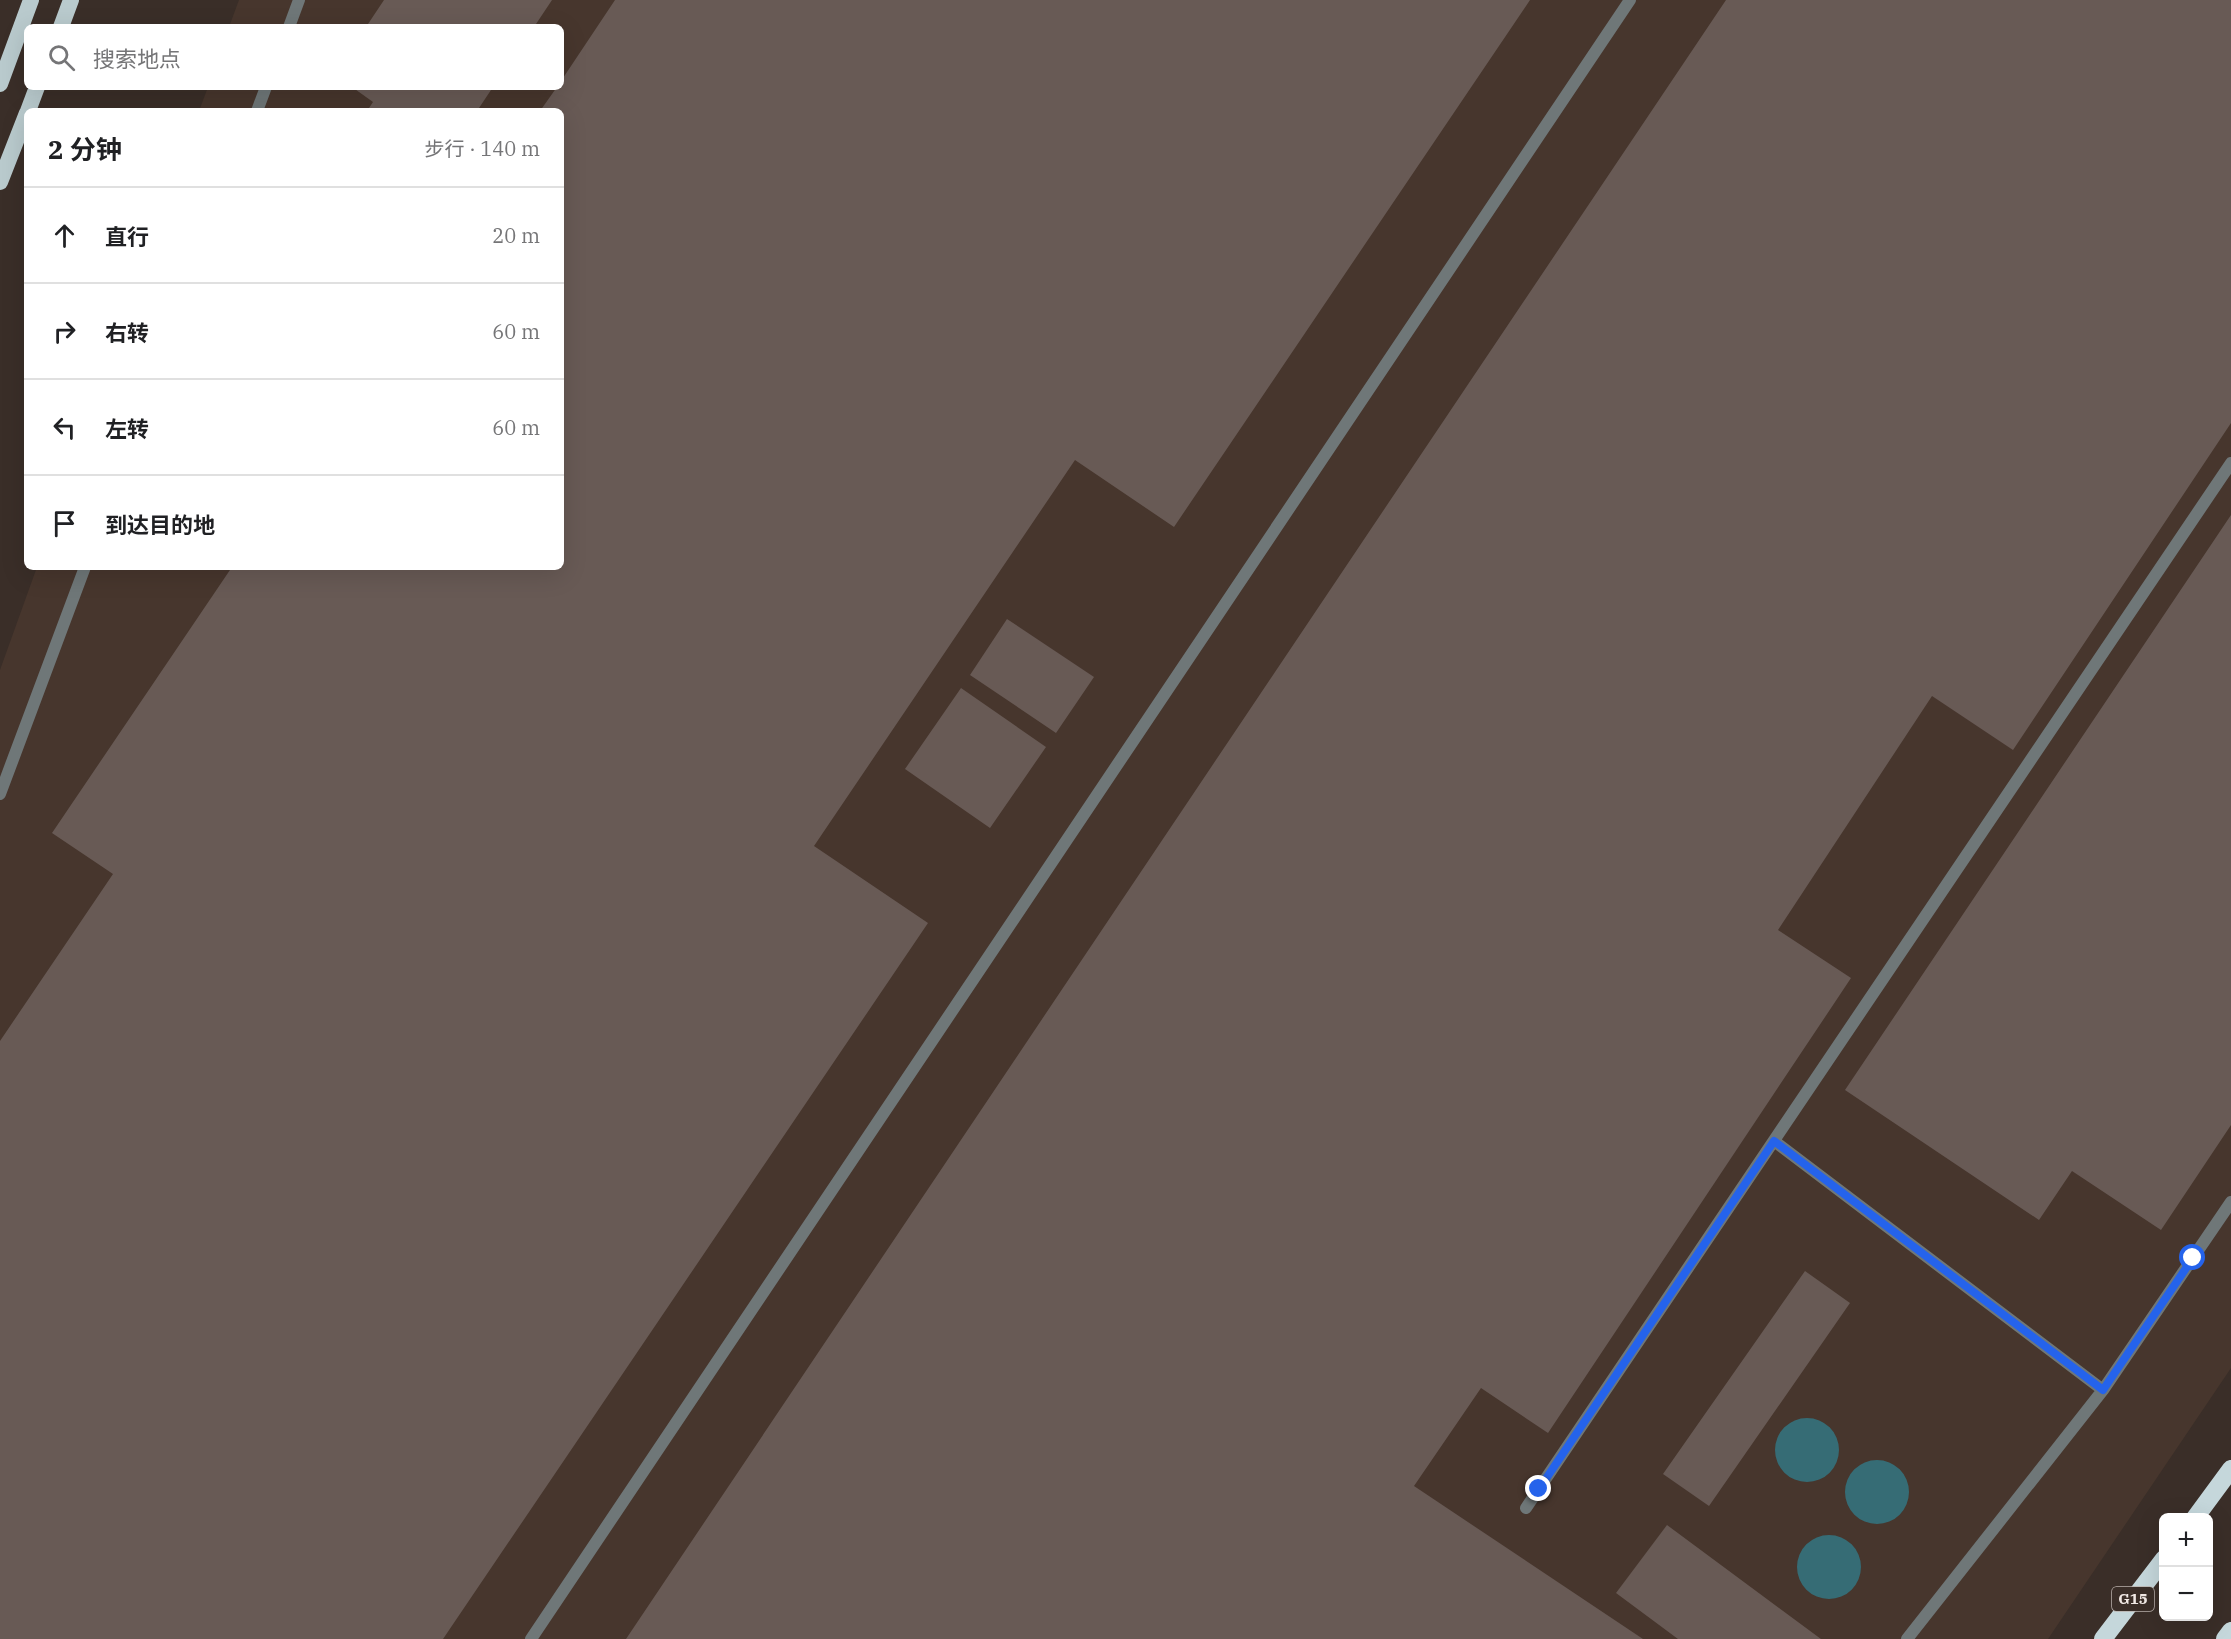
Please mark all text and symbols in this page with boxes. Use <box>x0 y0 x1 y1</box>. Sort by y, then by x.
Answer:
search box <box>24 24 564 90</box>
icon: search <box>45 41 78 74</box>
text: 搜索地点 <box>93 44 181 73</box>
text: 2 分钟 <box>48 132 122 166</box>
text: 步行 · 140 m <box>425 135 540 162</box>
icon: ahead <box>48 219 81 252</box>
text: 直行 <box>105 222 149 251</box>
text: 20 m <box>492 222 540 249</box>
icon: right <box>48 315 81 348</box>
text: 右转 <box>105 318 149 347</box>
text: 60 m <box>492 318 540 345</box>
icon: left <box>48 411 81 444</box>
text: 左转 <box>105 414 149 443</box>
text: 60 m <box>492 414 540 441</box>
icon: arrive <box>48 507 81 540</box>
text: 到达目的地 <box>105 510 215 539</box>
route start <box>2179 1244 2205 1270</box>
route end <box>1525 1475 1551 1501</box>
map controls <box>2159 1513 2213 1621</box>
button: + <box>2159 1513 2213 1567</box>
button: − <box>2159 1567 2213 1621</box>
road number: G15 <box>2112 1587 2154 1611</box>

